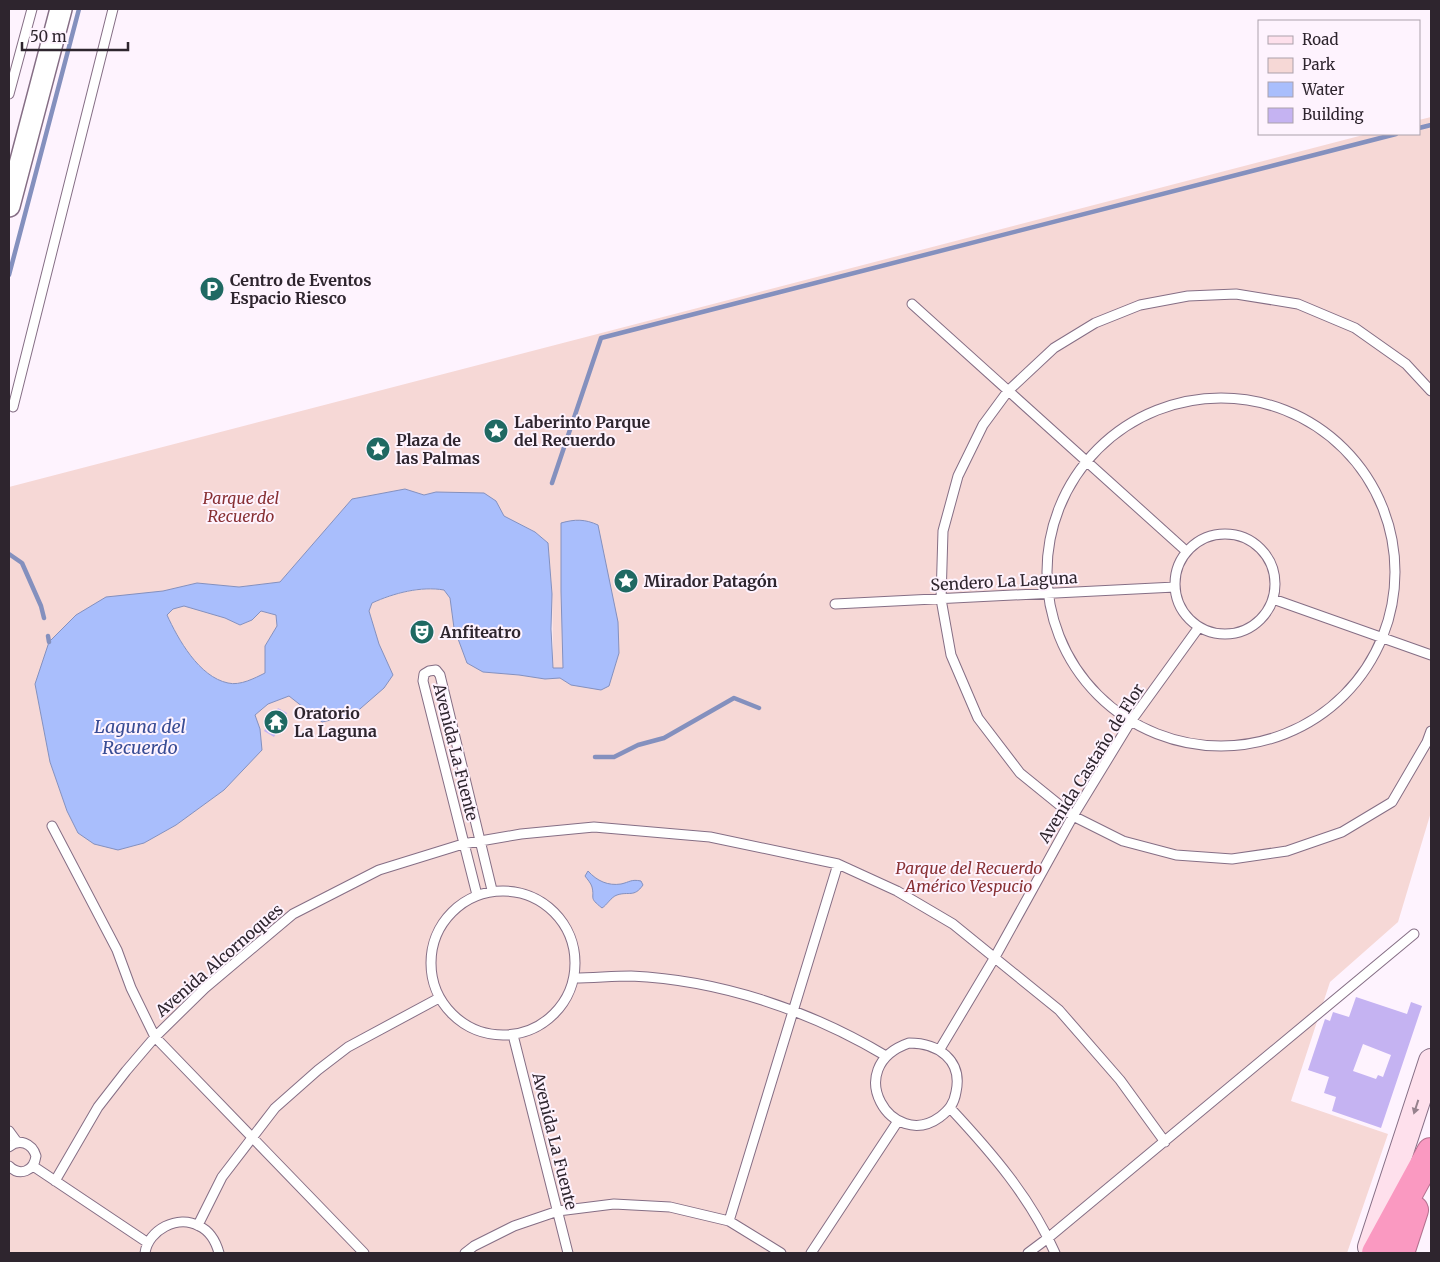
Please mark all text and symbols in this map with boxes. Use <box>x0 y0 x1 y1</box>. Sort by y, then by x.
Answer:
scale bar <box>22 20 129 52</box>
legend <box>1258 20 1420 135</box>
text: 50 m <box>30 27 67 46</box>
text: Road <box>1302 30 1338 49</box>
text: Park <box>1302 55 1336 74</box>
text: Water <box>1301 80 1345 99</box>
text: Building <box>1302 105 1364 124</box>
place label: Centro de Eventos Espacio Riesco <box>230 270 371 308</box>
parking icon: Centro de Eventos Espacio Riesco <box>199 276 225 302</box>
place label: Laberinto Parque del Recuerdo <box>514 412 650 450</box>
place icon: Laberinto Parque del Recuerdo <box>483 418 509 444</box>
place label: Plaza de las Palmas <box>396 430 480 468</box>
place icon: Plaza de las Palmas <box>365 436 391 462</box>
park label: Parque del Recuerdo <box>203 488 279 526</box>
street label: Sendero La Laguna <box>930 567 1079 595</box>
place icon: Mirador Patagón <box>613 568 639 594</box>
place label: Mirador Patagón <box>644 571 777 591</box>
theatre icon: Anfiteatro <box>409 619 435 645</box>
place label: Anfiteatro <box>439 622 521 642</box>
street label: Avenida La Fuente <box>429 680 483 823</box>
street label: Avenida Castaño de Flor <box>1033 680 1148 847</box>
place label: Oratorio La Laguna <box>294 703 377 741</box>
temple icon: Oratorio La Laguna <box>263 709 289 735</box>
water label: Laguna del Recuerdo <box>94 715 186 759</box>
park label: Parque del Recuerdo Américo Vespucio <box>896 858 1042 896</box>
street label: Avenida Alcornoques <box>150 899 287 1021</box>
street label: Avenida La Fuente <box>528 1069 582 1212</box>
one-way arrow <box>1412 1100 1419 1115</box>

